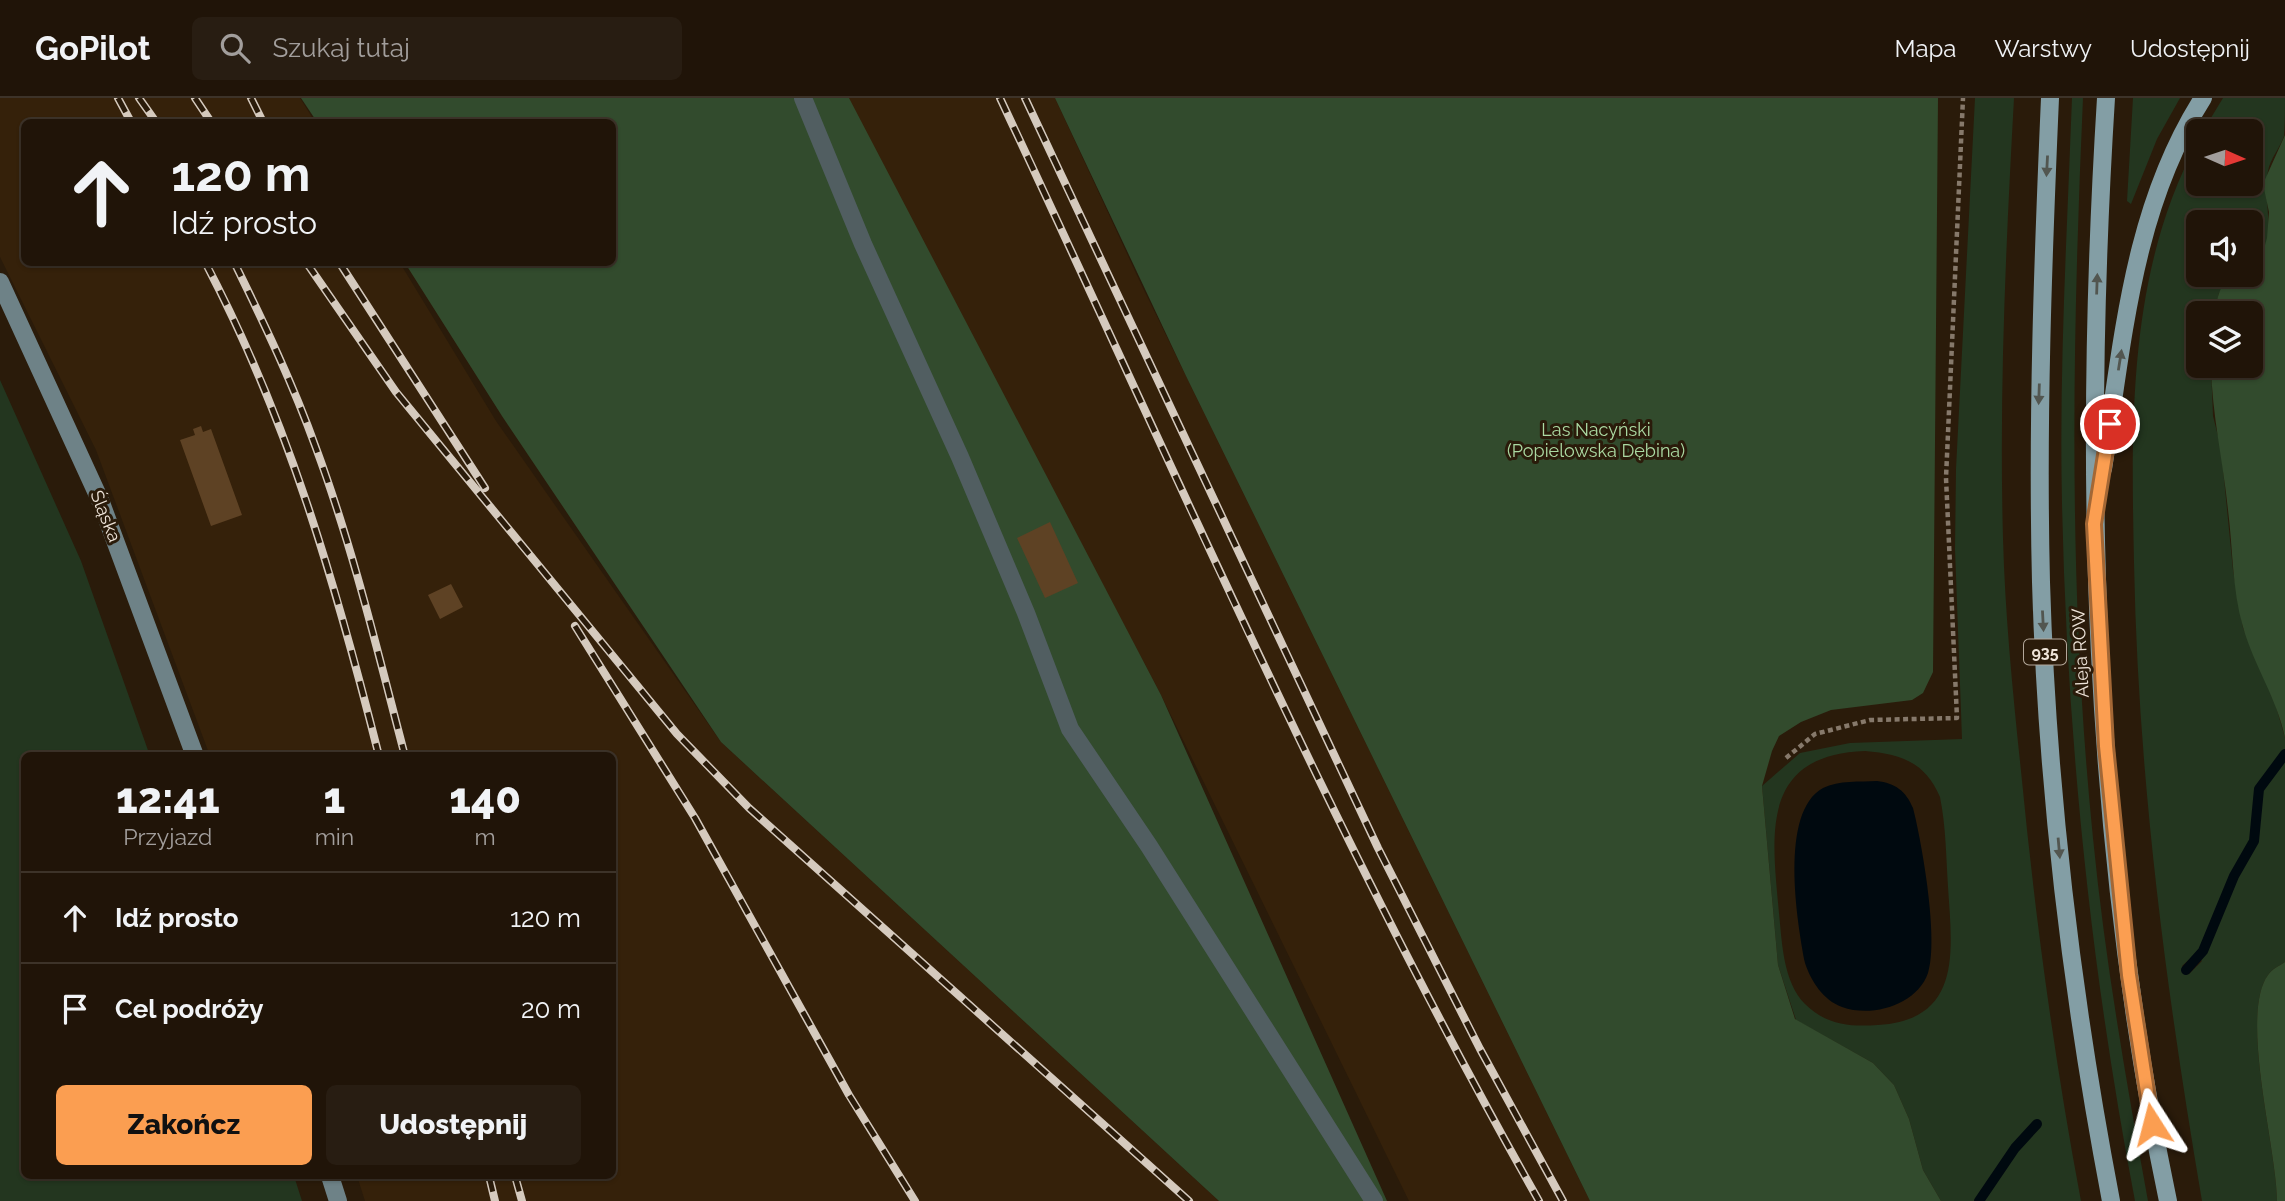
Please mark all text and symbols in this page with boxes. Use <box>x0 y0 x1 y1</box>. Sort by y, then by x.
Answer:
search box <box>192 17 682 80</box>
text: GoPilot <box>35 29 150 68</box>
icon: search <box>216 29 254 67</box>
text: Szukaj tutaj <box>272 33 410 63</box>
text: Mapa <box>1895 34 1956 63</box>
text: Warstwy <box>1994 34 2092 63</box>
text: Udostępnij <box>2130 34 2250 63</box>
north arrow <box>2186 119 2263 196</box>
map controls <box>2186 119 2263 378</box>
text: 120 m <box>171 145 310 202</box>
icon: ahead <box>56 147 147 238</box>
one-way arrow <box>2042 155 2053 177</box>
text: Idź prosto <box>171 204 317 241</box>
button: sound <box>2186 210 2263 287</box>
one-way arrow <box>2091 273 2102 295</box>
button: layers <box>2186 301 2263 378</box>
one-way arrow <box>2115 349 2126 371</box>
one-way arrow <box>2033 383 2045 405</box>
pin <box>2080 394 2140 454</box>
icon: arrive <box>2091 405 2129 443</box>
park label: Las Nacyński (Popielowska Dębina) <box>1507 419 1685 461</box>
street label: Śląska <box>86 487 127 545</box>
street label: Aleja ROW <box>2067 607 2093 698</box>
one-way arrow <box>2038 610 2049 632</box>
road number: 935 <box>2024 639 2066 664</box>
text: 12:41 <box>116 774 220 823</box>
text: 1 <box>324 774 345 823</box>
text: 140 <box>449 774 521 823</box>
text: Przyjazd <box>123 823 212 850</box>
text: min <box>315 823 354 850</box>
text: m <box>475 823 496 850</box>
one-way arrow <box>2054 837 2065 859</box>
icon: ahead <box>56 899 94 937</box>
text: Idź prosto <box>115 903 239 933</box>
text: 120 m <box>510 903 581 933</box>
icon: arrive <box>56 990 94 1028</box>
text: Cel podróży <box>115 994 264 1024</box>
text: 20 m <box>521 994 581 1024</box>
button: Zakończ <box>56 1085 312 1165</box>
button: Udostępnij <box>326 1085 581 1165</box>
position arrow <box>2115 1087 2189 1161</box>

